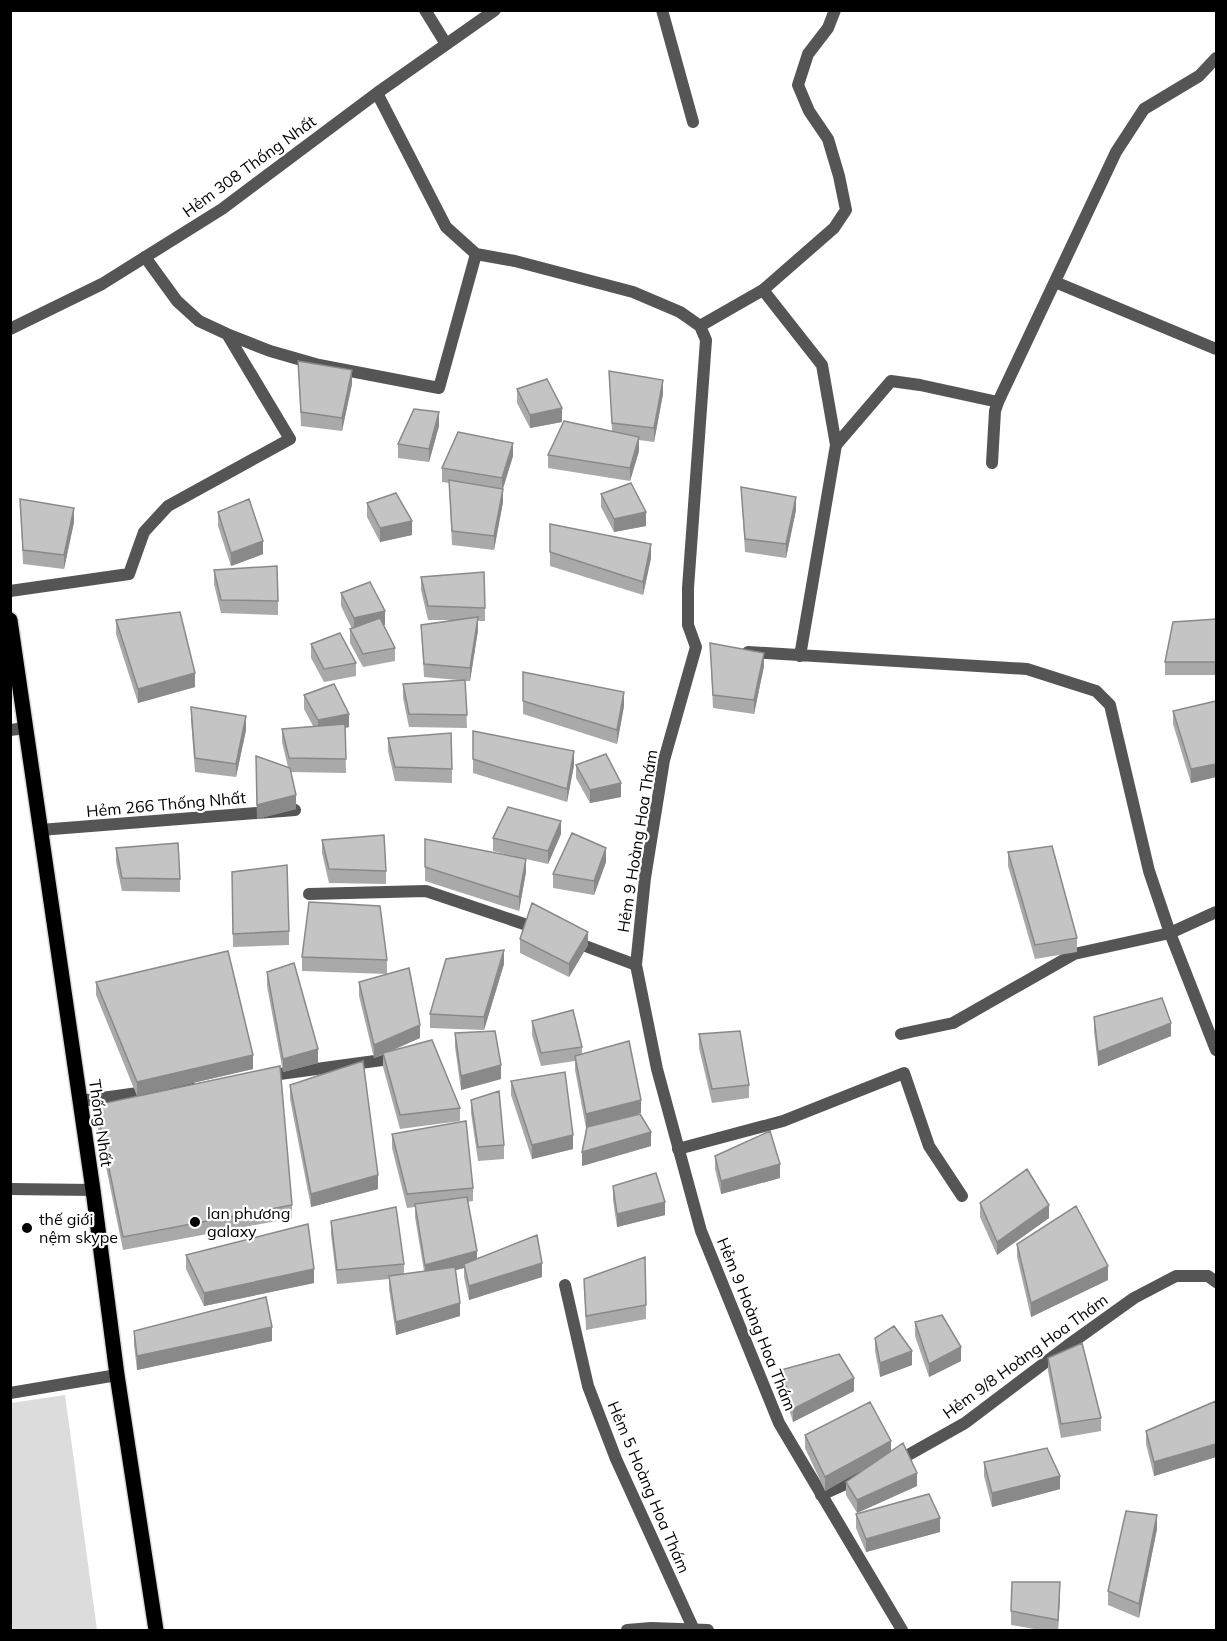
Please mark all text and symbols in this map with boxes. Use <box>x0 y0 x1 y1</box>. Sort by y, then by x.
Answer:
street label: Hẻm 308 Thống Nhất <box>178 111 320 221</box>
street label: Hẻm 9 Hoàng Hoa Thám <box>613 748 661 934</box>
street label: Hẻm 266 Thống Nhất <box>85 787 247 821</box>
street label: Thống Nhất <box>85 1078 117 1168</box>
place label: lan phương galaxy <box>207 1203 290 1241</box>
place label: thế giới nệm skype <box>39 1209 118 1247</box>
marker: lan phương galaxy <box>188 1215 202 1229</box>
marker: thế giới nệm skype <box>20 1221 34 1235</box>
street label: Hẻm 9 Hoàng Hoa Thám <box>713 1234 801 1414</box>
street label: Hẻm 9/8 Hoàng Hoa Thám <box>939 1289 1111 1423</box>
street label: Hẻm 5 Hoàng Hoa Thám <box>604 1398 694 1576</box>

